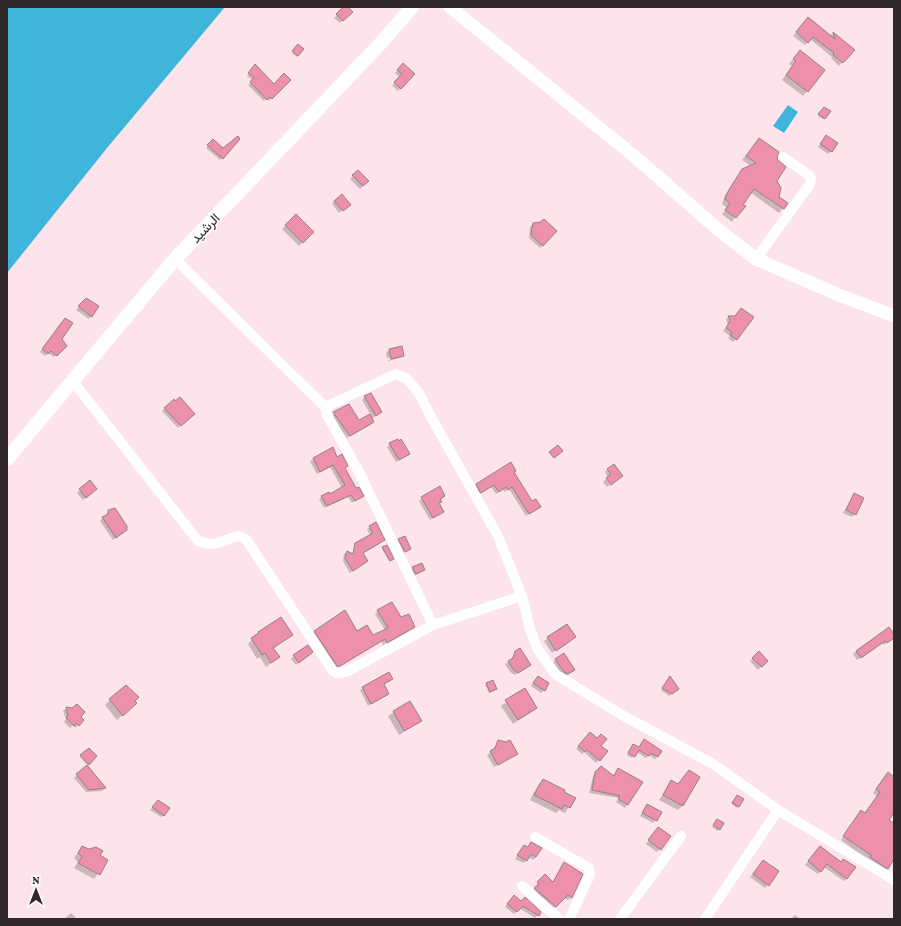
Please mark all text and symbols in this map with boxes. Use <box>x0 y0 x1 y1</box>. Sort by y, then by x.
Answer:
street label: الرشيد <box>187 210 224 247</box>
north arrow <box>16 870 56 910</box>
text: N <box>32 874 40 886</box>

